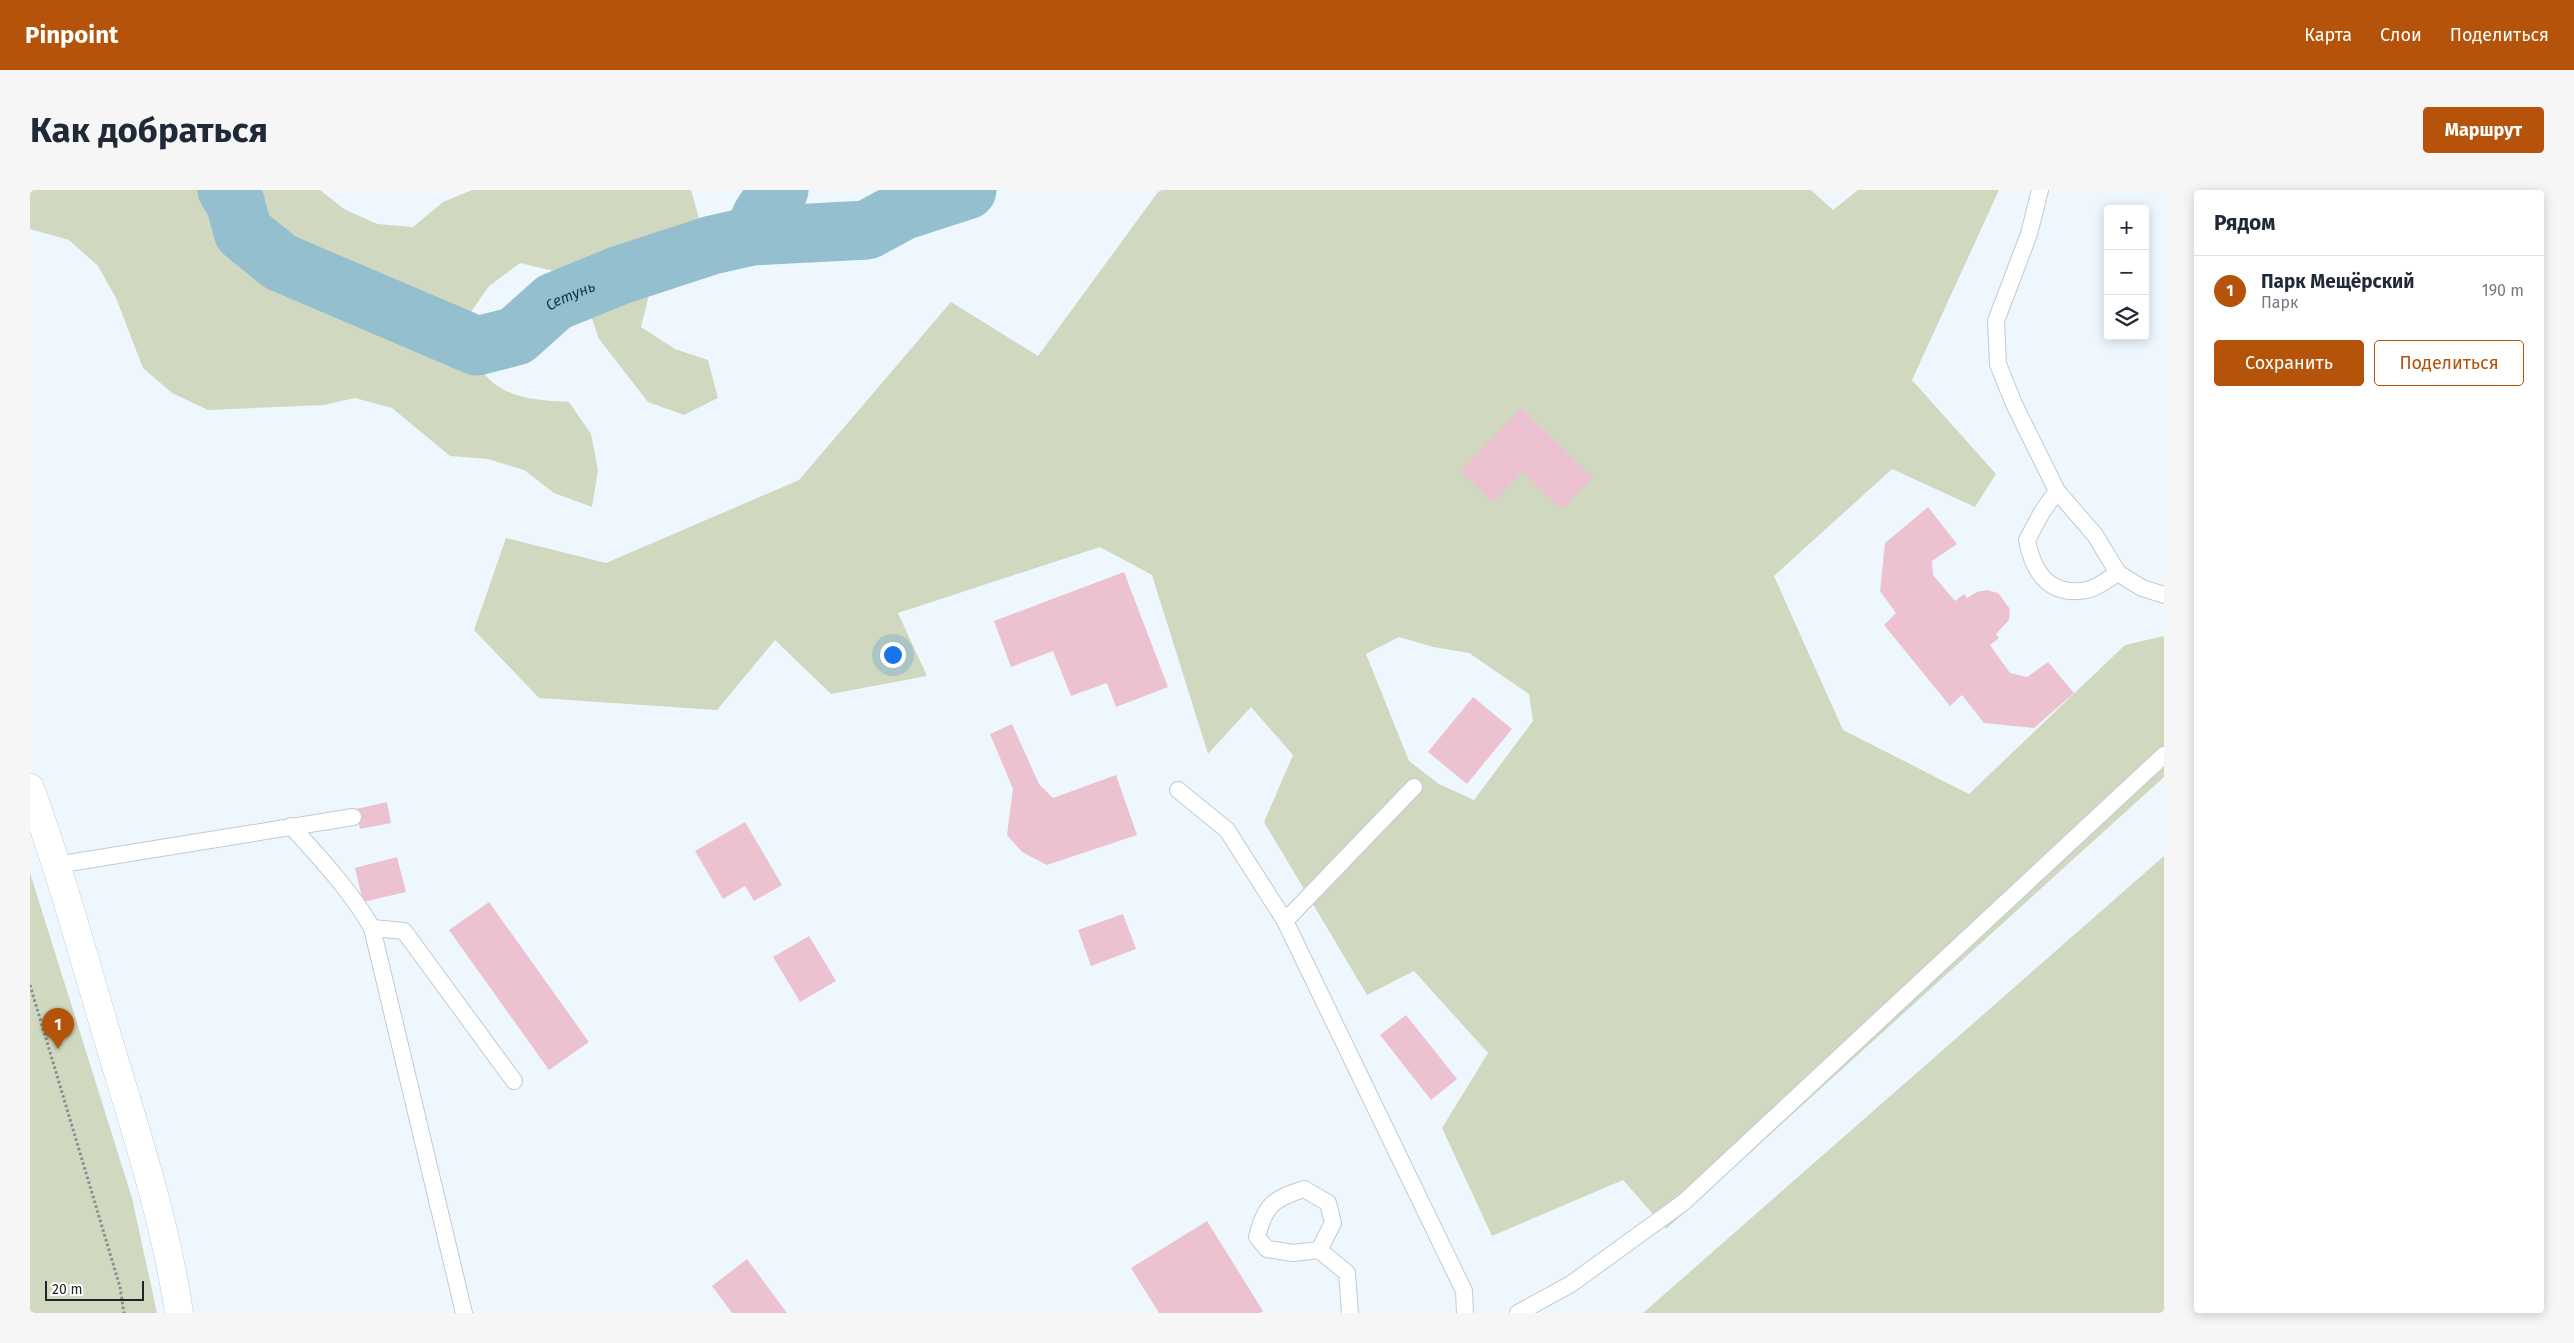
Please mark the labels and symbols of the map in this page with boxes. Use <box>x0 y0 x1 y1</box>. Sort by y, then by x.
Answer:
water label: Сетунь <box>542 277 598 314</box>
your location <box>880 642 906 668</box>
pin: 1 <box>42 1008 74 1049</box>
scale bar <box>45 1278 144 1301</box>

